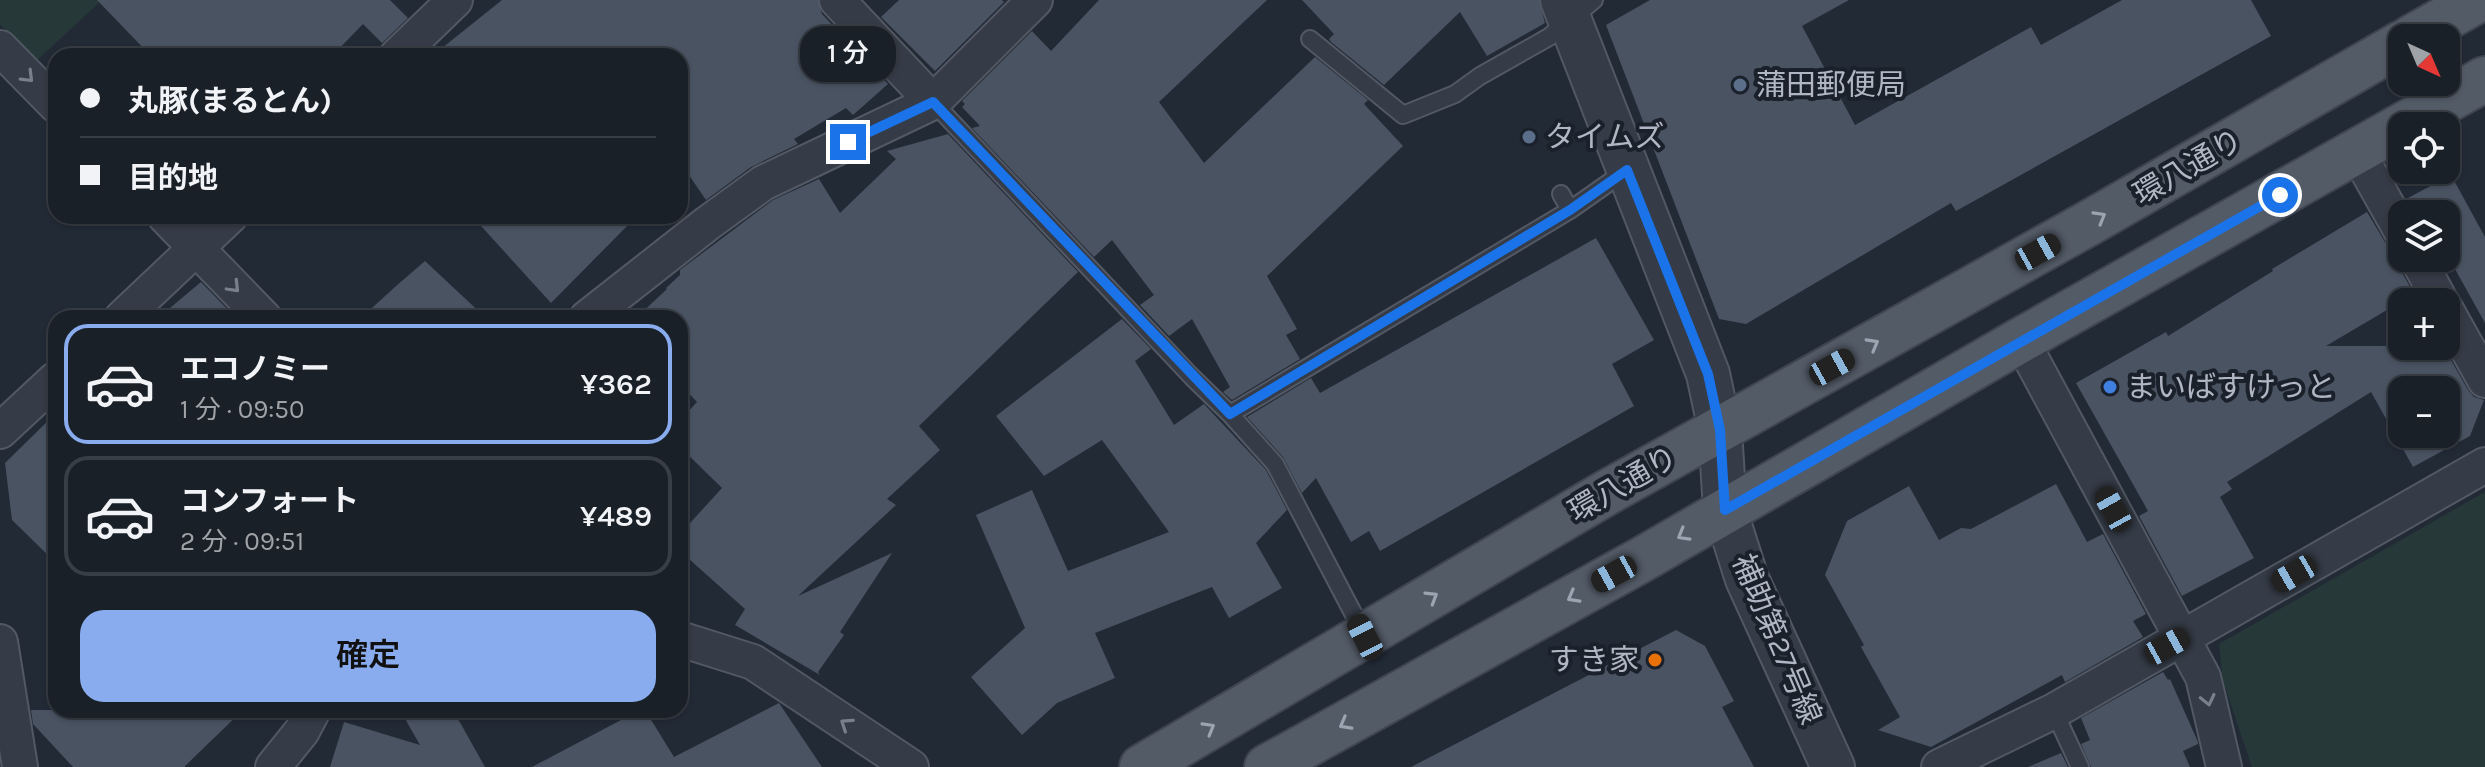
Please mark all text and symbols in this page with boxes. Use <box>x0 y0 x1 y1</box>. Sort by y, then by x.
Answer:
north arrow <box>2388 24 2460 96</box>
map controls <box>2388 24 2460 448</box>
callout: 1 分 <box>800 26 896 82</box>
text: 1 分 <box>827 38 869 69</box>
place label: 蒲田郵便局 <box>1756 67 1906 103</box>
one-way arrow <box>19 68 33 82</box>
marker: 蒲田郵便局 <box>1731 76 1749 94</box>
text: 丸豚(まるとん) <box>128 83 332 119</box>
button: locate <box>2388 112 2460 184</box>
place label: タイムズ <box>1545 119 1664 155</box>
street label: 環八通り <box>2127 121 2249 213</box>
route end <box>830 124 866 160</box>
marker: タイムズ <box>1520 128 1538 146</box>
text: 目的地 <box>128 160 218 196</box>
route start <box>2262 177 2298 213</box>
button: layers <box>2388 200 2460 272</box>
one-way arrow <box>2091 211 2106 227</box>
car <box>2011 230 2065 274</box>
one-way arrow <box>225 278 240 292</box>
button: + <box>2388 288 2460 360</box>
one-way arrow <box>1865 338 1879 354</box>
car <box>1805 345 1859 389</box>
icon: car <box>84 348 156 420</box>
text: エコノミー <box>180 351 330 387</box>
text: ¥362 <box>580 366 652 402</box>
place label: まいばすけっと <box>2126 369 2336 405</box>
button: − <box>2388 376 2460 448</box>
marker: まいばすけっと <box>2101 378 2119 396</box>
text: 1 分 · 09:50 <box>180 394 304 425</box>
street label: 環八通り <box>1562 438 1684 530</box>
icon: car <box>84 480 156 552</box>
car <box>2091 482 2135 536</box>
text: コンフォート <box>180 483 359 519</box>
text: ¥489 <box>580 498 652 534</box>
one-way arrow <box>1677 525 1692 541</box>
text: 2 分 · 09:51 <box>180 526 304 557</box>
street label: 補助第27号線 <box>1725 548 1829 730</box>
car <box>1587 552 1641 596</box>
car <box>2267 552 2321 596</box>
one-way arrow <box>1566 588 1581 603</box>
one-way arrow <box>1423 591 1438 606</box>
button: 確定 <box>80 610 656 702</box>
car <box>1343 610 1387 664</box>
car <box>2140 624 2194 668</box>
place label: すき家 <box>1549 642 1639 678</box>
marker: すき家 <box>1646 651 1664 669</box>
one-way arrow <box>2199 693 2216 707</box>
one-way arrow <box>1339 714 1354 729</box>
one-way arrow <box>840 719 855 734</box>
one-way arrow <box>1200 722 1215 738</box>

